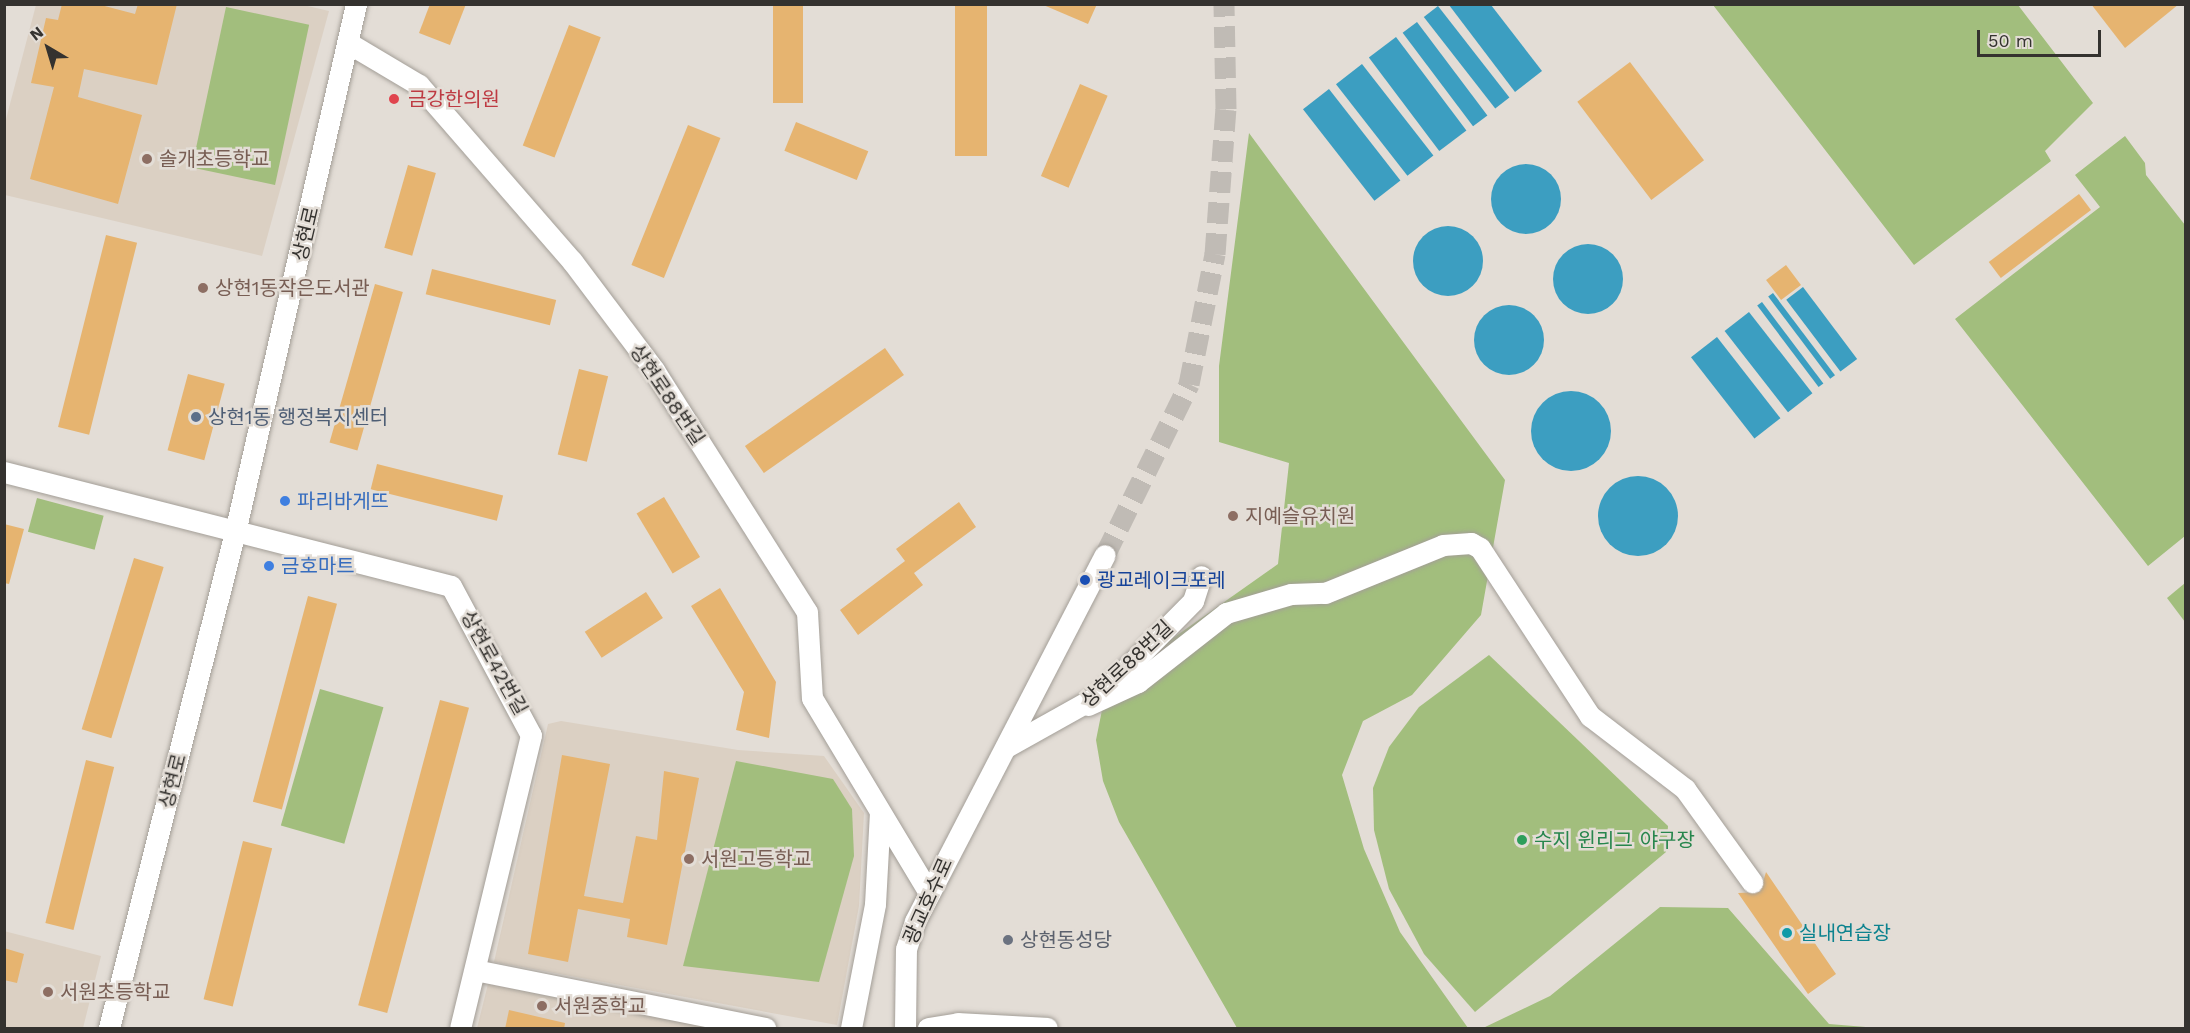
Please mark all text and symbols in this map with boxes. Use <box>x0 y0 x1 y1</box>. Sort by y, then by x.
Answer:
north arrow <box>18 18 78 78</box>
scale bar <box>1980 18 2104 56</box>
text: N <box>26 22 47 45</box>
text: 50 m <box>1988 30 2033 51</box>
place label: 금강한의원 <box>408 87 500 111</box>
marker: 금강한의원 <box>385 90 403 108</box>
place label: 솔개초등학교 <box>159 147 269 171</box>
marker: 솔개초등학교 <box>140 152 154 166</box>
street label: 상현로 <box>288 204 324 264</box>
place label: 상현1동작은도서관 <box>215 276 370 300</box>
marker: 상현1동작은도서관 <box>196 281 210 295</box>
street label: 상현로88번길 <box>624 340 710 450</box>
place label: 상현1동 행정복지센터 <box>208 405 388 429</box>
marker: 상현1동 행정복지센터 <box>189 410 203 424</box>
place label: 파리바게뜨 <box>297 489 389 513</box>
marker: 파리바게뜨 <box>278 494 292 508</box>
place label: 지예슬유치원 <box>1245 504 1355 528</box>
marker: 지예슬유치원 <box>1226 509 1240 523</box>
place label: 금호마트 <box>281 554 355 578</box>
marker: 금호마트 <box>262 559 276 573</box>
place label: 광교레이크포레 <box>1097 568 1226 592</box>
marker: 광교레이크포레 <box>1078 573 1092 587</box>
street label: 상현로42번길 <box>455 607 533 719</box>
street label: 상현로88번길 <box>1076 615 1178 713</box>
street label: 상현로 <box>155 751 191 811</box>
place label: 수지 윈리그 야구장 <box>1534 828 1695 852</box>
marker: 수지 윈리그 야구장 <box>1515 833 1529 847</box>
place label: 서원고등학교 <box>701 847 811 871</box>
marker: 서원고등학교 <box>682 852 696 866</box>
street label: 광교호수로 <box>898 854 958 948</box>
place label: 실내연습장 <box>1799 921 1891 945</box>
marker: 실내연습장 <box>1780 926 1794 940</box>
place label: 상현동성당 <box>1020 928 1112 952</box>
marker: 상현동성당 <box>1001 933 1015 947</box>
place label: 서원초등학교 <box>60 980 170 1004</box>
marker: 서원초등학교 <box>41 985 55 999</box>
place label: 서원중학교 <box>554 994 646 1018</box>
marker: 서원중학교 <box>535 999 549 1013</box>

